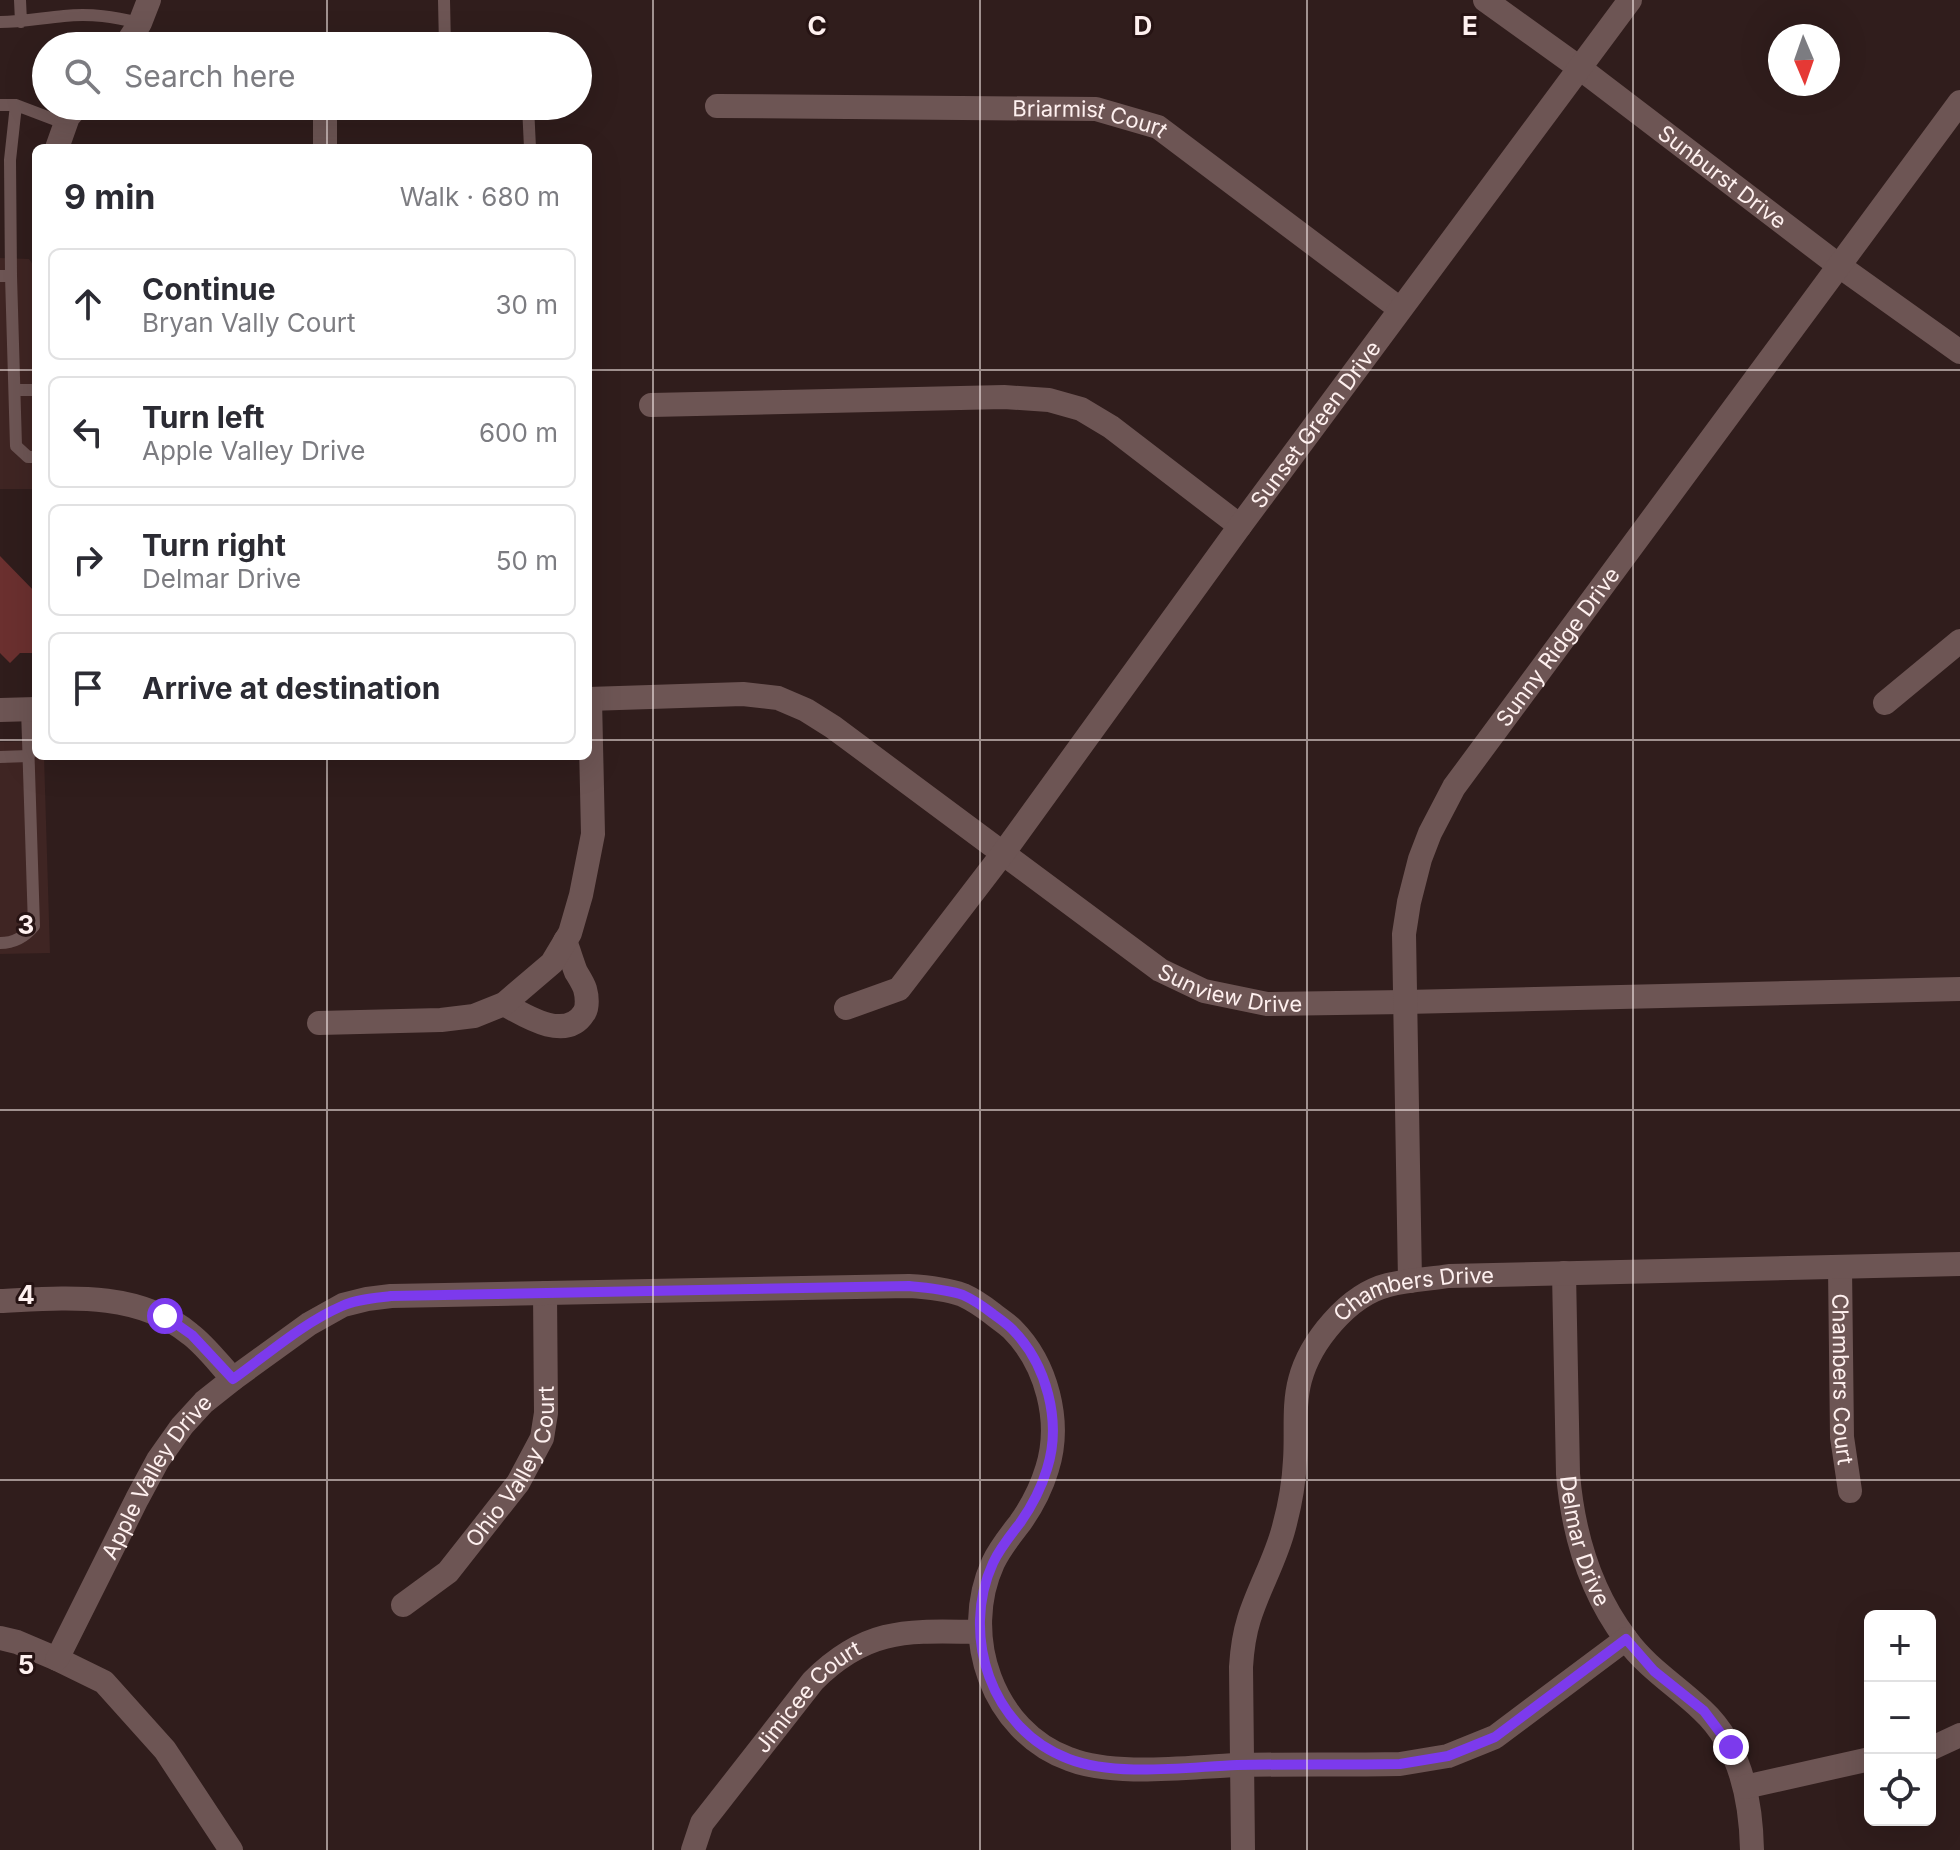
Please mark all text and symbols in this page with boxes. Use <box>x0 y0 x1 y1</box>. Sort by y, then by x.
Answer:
text: C <box>807 10 827 41</box>
text: D <box>1134 10 1152 41</box>
text: E <box>1462 10 1478 41</box>
north arrow <box>1768 24 1840 96</box>
search box <box>32 32 592 120</box>
icon: search <box>60 54 104 98</box>
text: Search here <box>124 58 296 94</box>
street label: Briarmist Court <box>1012 95 1173 143</box>
street label: Sunburst Drive <box>1653 120 1792 234</box>
text: 9 min <box>64 176 156 217</box>
text: Walk · 680 m <box>400 181 560 212</box>
text: Continue <box>142 271 276 307</box>
icon: ahead <box>66 282 110 326</box>
text: 30 m <box>495 289 558 320</box>
text: Bryan Vally Court <box>142 307 355 338</box>
street label: Sunset Green Drive <box>1245 335 1386 513</box>
text: Turn left <box>142 399 264 435</box>
icon: left <box>66 410 110 454</box>
text: 600 m <box>479 417 558 448</box>
text: Apple Valley Drive <box>142 435 365 466</box>
text: Turn right <box>142 527 286 563</box>
icon: right <box>66 538 110 582</box>
text: 50 m <box>496 545 558 576</box>
street label: Sunny Ridge Drive <box>1490 562 1625 731</box>
text: Delmar Drive <box>142 563 301 594</box>
icon: arrive <box>66 666 110 710</box>
text: Arrive at destination <box>142 670 440 706</box>
text: 3 <box>18 909 34 940</box>
street label: Sunview Drive <box>1154 958 1302 1017</box>
street label: Chambers Drive <box>1328 1262 1494 1327</box>
text: 4 <box>17 1279 35 1310</box>
street label: Chambers Court <box>1827 1293 1859 1466</box>
route start <box>147 1298 183 1334</box>
street label: Ohio Valley Court <box>460 1386 559 1552</box>
street label: Apple Valley Drive <box>96 1389 217 1563</box>
street label: Delmar Drive <box>1555 1474 1616 1610</box>
map controls <box>1864 1610 1936 1826</box>
button: + <box>1864 1610 1936 1682</box>
street label: Jimicee Court <box>749 1635 865 1758</box>
text: 5 <box>18 1649 34 1680</box>
button: − <box>1864 1682 1936 1754</box>
route end <box>1713 1729 1749 1765</box>
button: locate <box>1864 1754 1936 1826</box>

